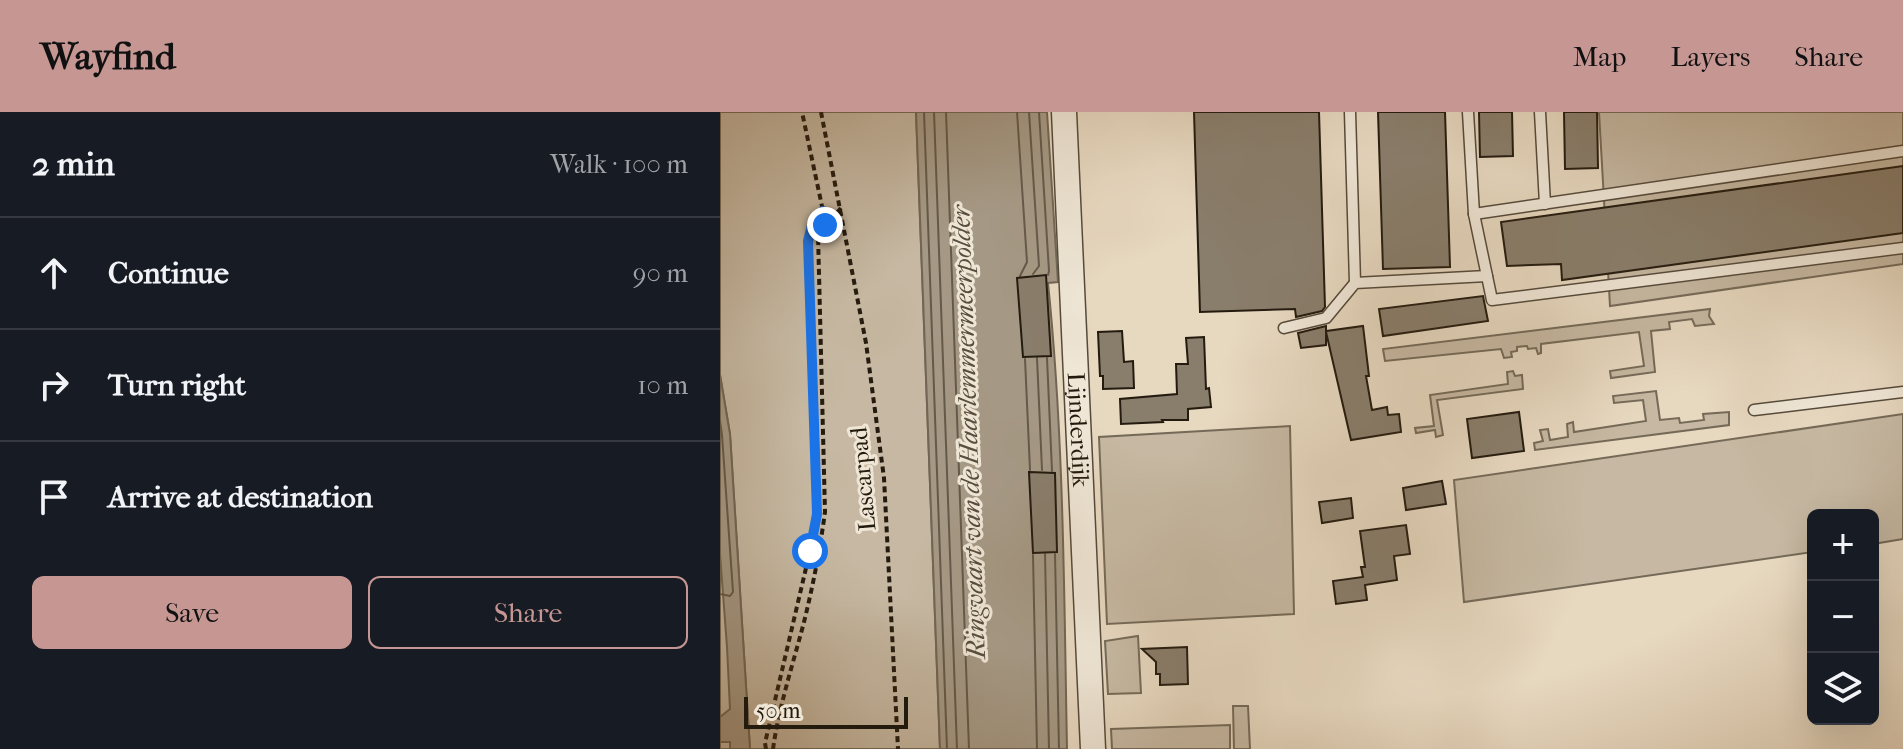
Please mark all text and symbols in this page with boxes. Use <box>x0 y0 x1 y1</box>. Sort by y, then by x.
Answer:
text: Wayfind <box>40 34 176 79</box>
text: Map <box>1573 40 1626 73</box>
text: Layers <box>1670 40 1750 73</box>
text: Share <box>1794 40 1863 73</box>
text: 2 min <box>32 144 115 184</box>
text: Walk · 100 m <box>550 149 688 180</box>
water label: Ringvaart van de Haarlemmermeerpolder <box>945 203 992 661</box>
route end <box>807 207 843 243</box>
icon: ahead <box>32 251 76 295</box>
text: Continue <box>108 256 229 291</box>
text: 90 m <box>633 258 688 289</box>
icon: right <box>32 363 76 407</box>
text: Turn right <box>108 368 246 403</box>
text: 10 m <box>637 370 688 401</box>
street label: Lijnderdijk <box>1062 372 1095 488</box>
street label: Lascarpad <box>844 425 881 532</box>
icon: arrive <box>32 475 76 519</box>
text: Arrive at destination <box>108 480 373 515</box>
map controls <box>1807 509 1879 725</box>
button: + <box>1807 509 1879 581</box>
route start <box>792 533 828 569</box>
button: Save <box>32 576 352 649</box>
button: Share <box>368 576 688 649</box>
button: − <box>1807 581 1879 653</box>
button: layers <box>1807 653 1879 725</box>
scale bar <box>744 693 908 729</box>
text: 50 m <box>756 698 801 724</box>

